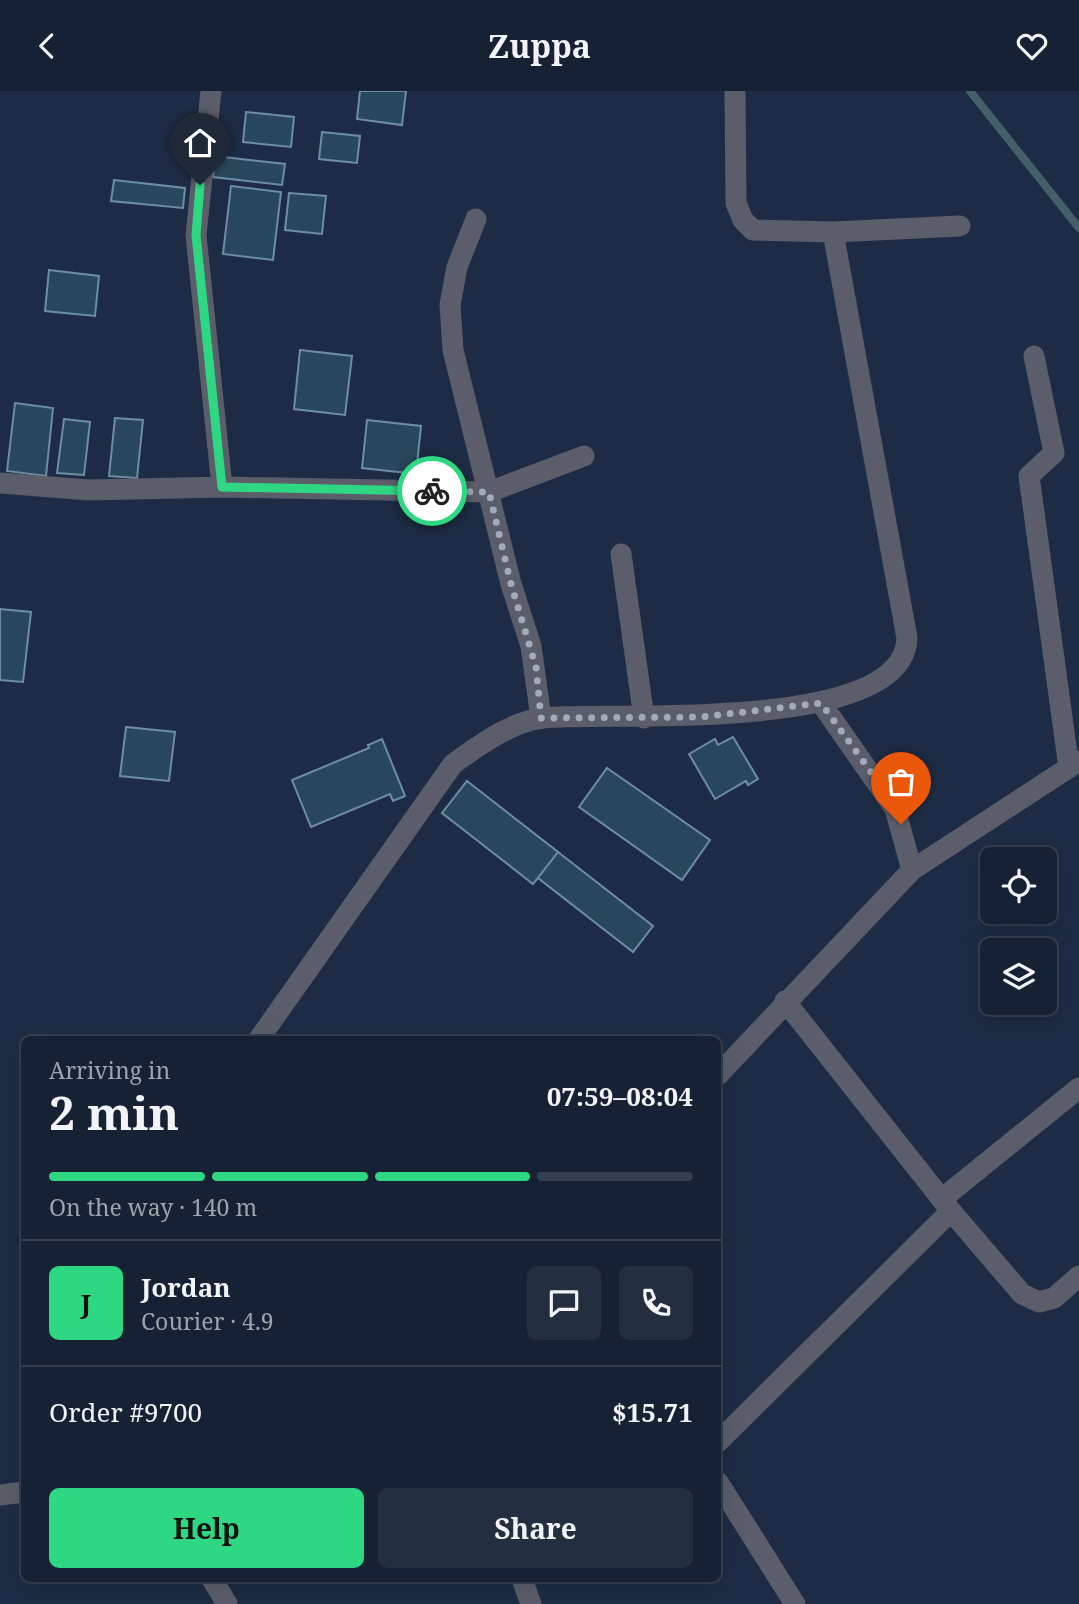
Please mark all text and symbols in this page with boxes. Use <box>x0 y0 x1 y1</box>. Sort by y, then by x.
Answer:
text: Zuppa <box>488 24 591 67</box>
icon: back <box>28 27 66 65</box>
icon: heart <box>1013 27 1051 65</box>
pin <box>170 113 230 185</box>
icon: home <box>181 124 219 162</box>
courier <box>397 456 467 526</box>
icon: bike <box>413 472 451 510</box>
pin <box>871 752 931 824</box>
icon: bag <box>882 763 920 801</box>
map controls <box>980 847 1057 1015</box>
button: locate <box>980 847 1057 924</box>
button: layers <box>980 938 1057 1015</box>
text: Arriving in <box>49 1054 170 1086</box>
text: 07:59–08:04 <box>547 1078 693 1114</box>
text: 2 min <box>49 1081 179 1143</box>
text: On the way · 140 m <box>49 1191 257 1223</box>
button: chat <box>527 1266 601 1340</box>
button: phone <box>619 1266 693 1340</box>
text: Jordan <box>141 1269 231 1305</box>
text: J <box>81 1285 91 1321</box>
text: Courier · 4.9 <box>141 1305 274 1337</box>
text: Order #9700 <box>49 1394 202 1430</box>
text: $15.71 <box>612 1394 693 1430</box>
button: Help <box>49 1488 364 1568</box>
button: Share <box>378 1488 693 1568</box>

